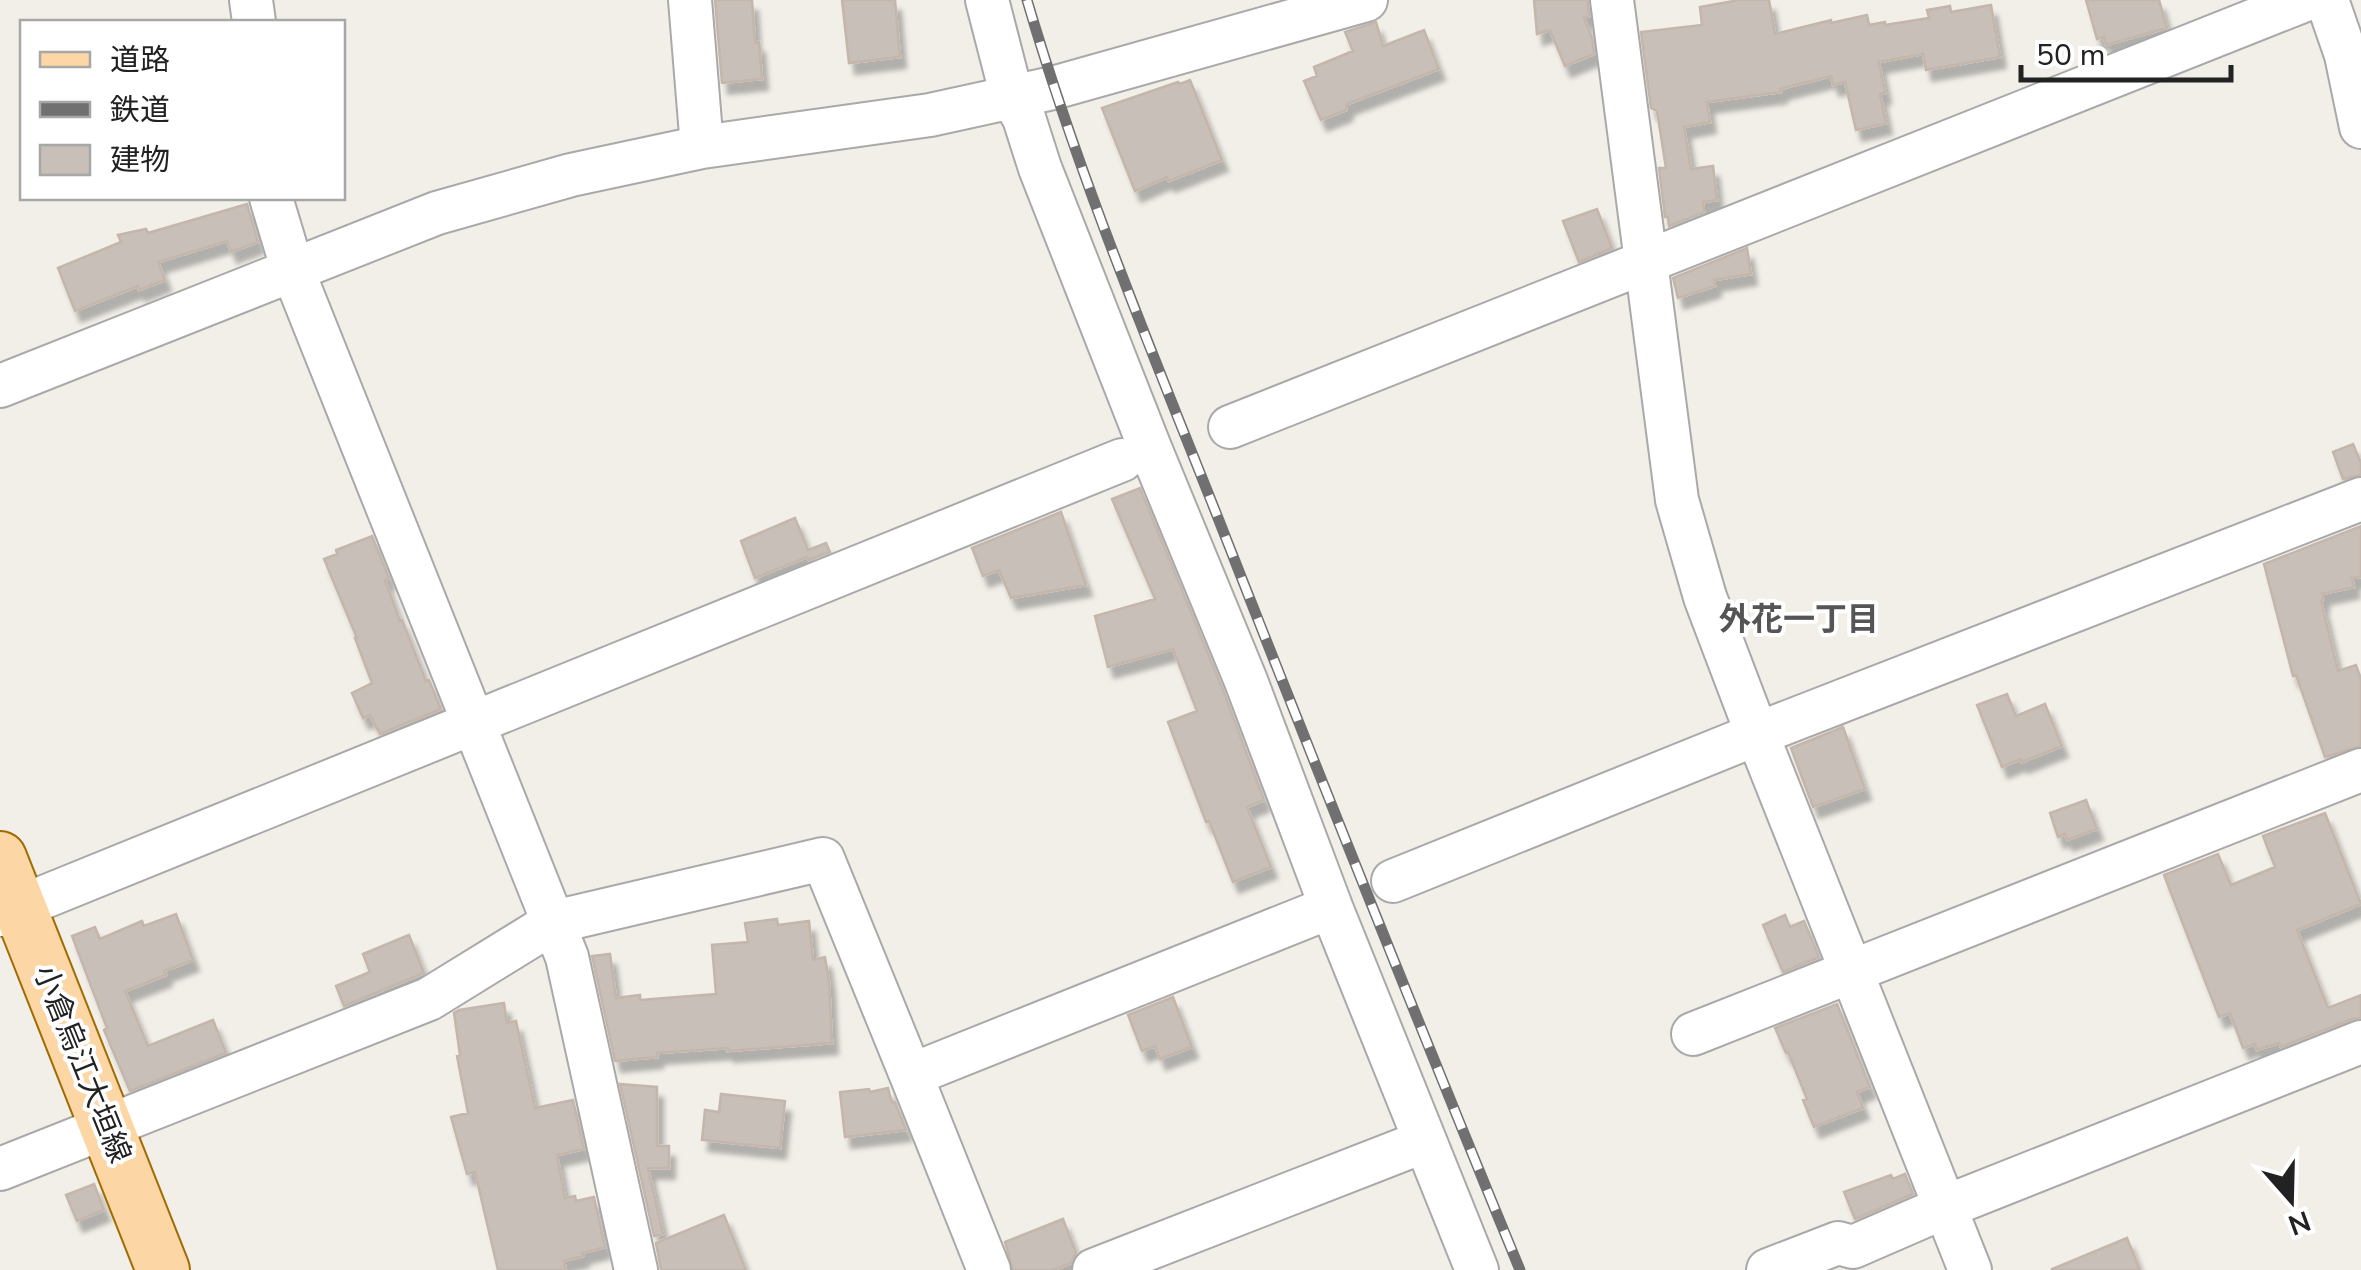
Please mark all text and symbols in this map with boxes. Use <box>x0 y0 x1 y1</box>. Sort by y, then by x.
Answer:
legend <box>20 20 345 200</box>
scale bar <box>2021 20 2231 82</box>
text: 50 m <box>2036 35 2105 76</box>
text: 道路 <box>110 40 170 81</box>
text: 鉄道 <box>110 90 170 131</box>
text: 建物 <box>110 140 170 181</box>
district label: 外花一丁目 <box>1719 598 1879 641</box>
street label: 小倉烏江大垣線 <box>24 959 140 1169</box>
north arrow <box>2241 1150 2341 1250</box>
text: N <box>2283 1201 2316 1244</box>

